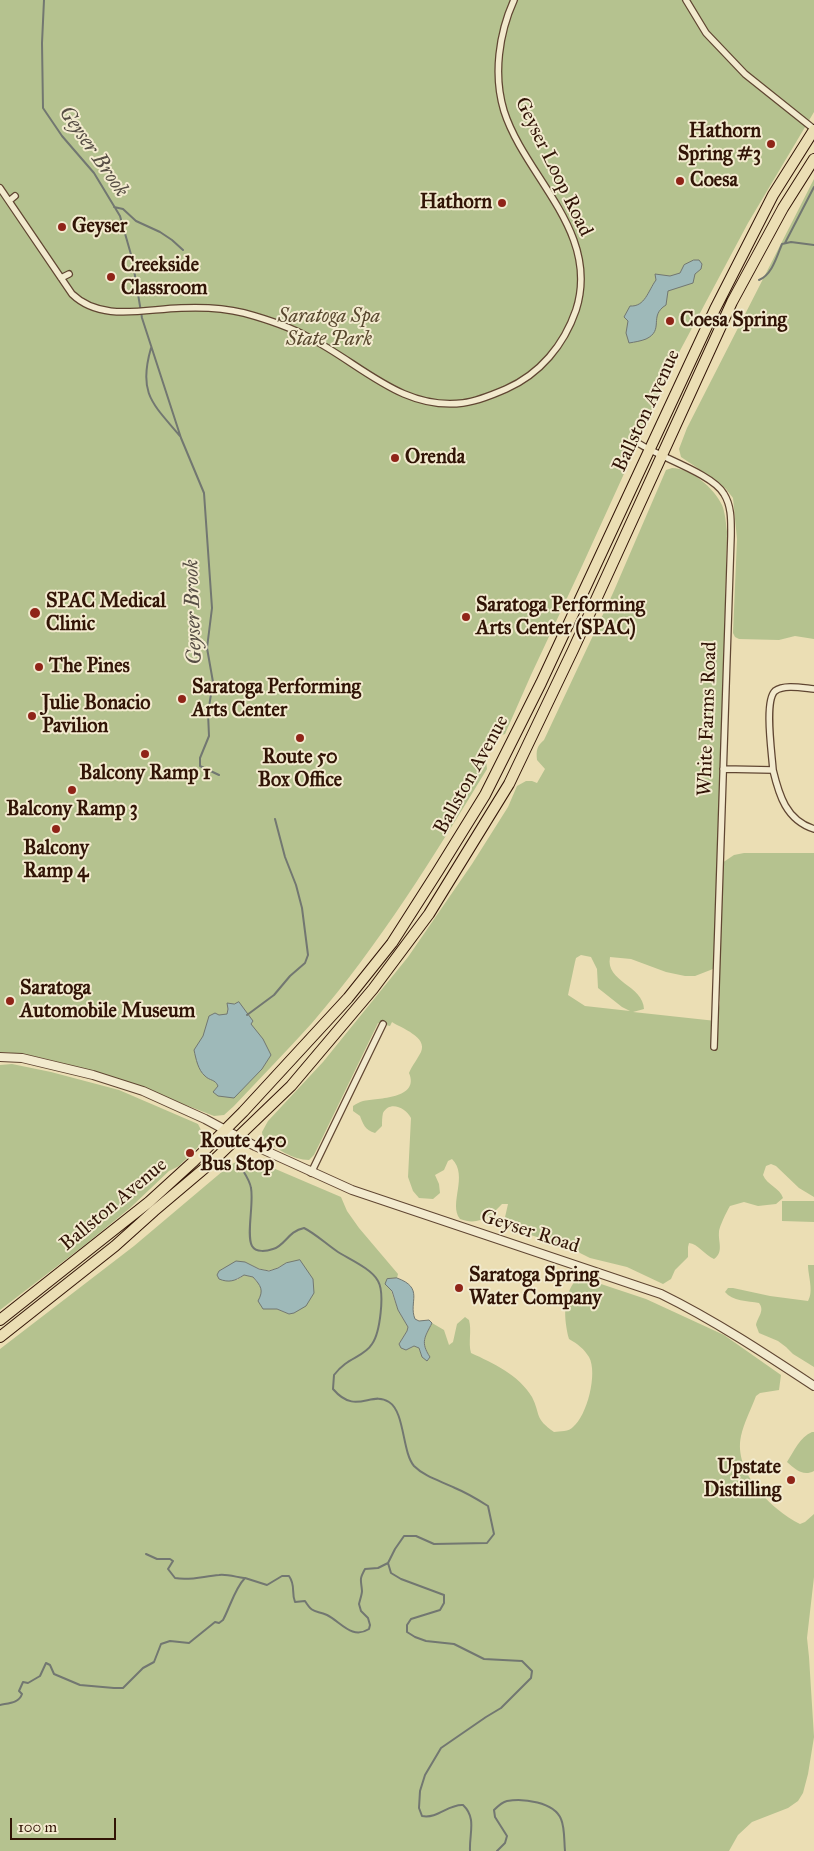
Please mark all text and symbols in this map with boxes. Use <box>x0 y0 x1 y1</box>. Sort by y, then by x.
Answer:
street label: Geyser Loop Road <box>509 94 597 240</box>
water label: Geyser Brook <box>52 102 134 202</box>
place label: Hathorn Spring #3 <box>678 120 761 167</box>
marker: Hathorn Spring #3 <box>765 138 777 150</box>
place label: Coesa <box>690 169 738 193</box>
marker: Coesa <box>674 175 686 187</box>
place label: Hathorn <box>420 191 492 215</box>
marker: Hathorn <box>496 197 508 209</box>
place label: Geyser <box>72 215 127 239</box>
marker: Geyser <box>56 221 68 233</box>
place label: Creekside Classroom <box>121 254 208 301</box>
marker: Creekside Classroom <box>105 271 117 283</box>
park label: Saratoga Spa State Park <box>278 305 380 352</box>
place label: Coesa Spring <box>680 309 787 333</box>
marker: Coesa Spring <box>664 315 676 327</box>
street label: Ballston Avenue <box>608 346 686 476</box>
place label: Orenda <box>405 446 465 470</box>
marker: Orenda <box>389 452 401 464</box>
water label: Geyser Brook <box>180 559 208 665</box>
place label: SPAC Medical Clinic <box>46 590 166 637</box>
place label: Saratoga Performing Arts Center (SPAC) <box>476 594 645 641</box>
marker: SPAC Medical Clinic <box>28 606 42 620</box>
marker: Saratoga Performing Arts Center (SPAC) <box>460 611 472 623</box>
street label: White Farms Road <box>693 641 723 797</box>
place label: The Pines <box>49 655 130 679</box>
marker: The Pines <box>33 661 45 673</box>
place label: Saratoga Performing Arts Center <box>192 676 361 723</box>
place label: Julie Bonacio Pavilion <box>42 692 151 739</box>
marker: Saratoga Performing Arts Center <box>176 693 188 705</box>
marker: Julie Bonacio Pavilion <box>26 710 38 722</box>
street label: Ballston Avenue <box>429 711 515 839</box>
marker: Route 50 Box Office <box>294 732 306 744</box>
place label: Route 50 Box Office <box>258 746 342 793</box>
marker: Balcony Ramp 1 <box>139 748 151 760</box>
place label: Balcony Ramp 1 <box>79 762 211 786</box>
marker: Balcony Ramp 3 <box>66 784 78 796</box>
place label: Balcony Ramp 3 <box>6 798 138 822</box>
marker: Balcony Ramp 4 <box>50 823 62 835</box>
place label: Balcony Ramp 4 <box>23 837 89 884</box>
place label: Saratoga Automobile Museum <box>20 977 195 1024</box>
marker: Saratoga Automobile Museum <box>4 995 16 1007</box>
place label: Route 450 Bus Stop <box>200 1130 287 1177</box>
marker: Route 450 Bus Stop <box>184 1147 196 1159</box>
street label: Ballston Avenue <box>56 1153 172 1257</box>
street label: Geyser Road <box>478 1205 582 1259</box>
place label: Saratoga Spring Water Company <box>469 1264 602 1311</box>
marker: Saratoga Spring Water Company <box>453 1282 465 1294</box>
place label: Upstate Distilling <box>703 1456 781 1503</box>
marker: Upstate Distilling <box>785 1474 797 1486</box>
scale bar <box>12 1808 119 1840</box>
text: 100 m <box>18 1818 57 1836</box>

